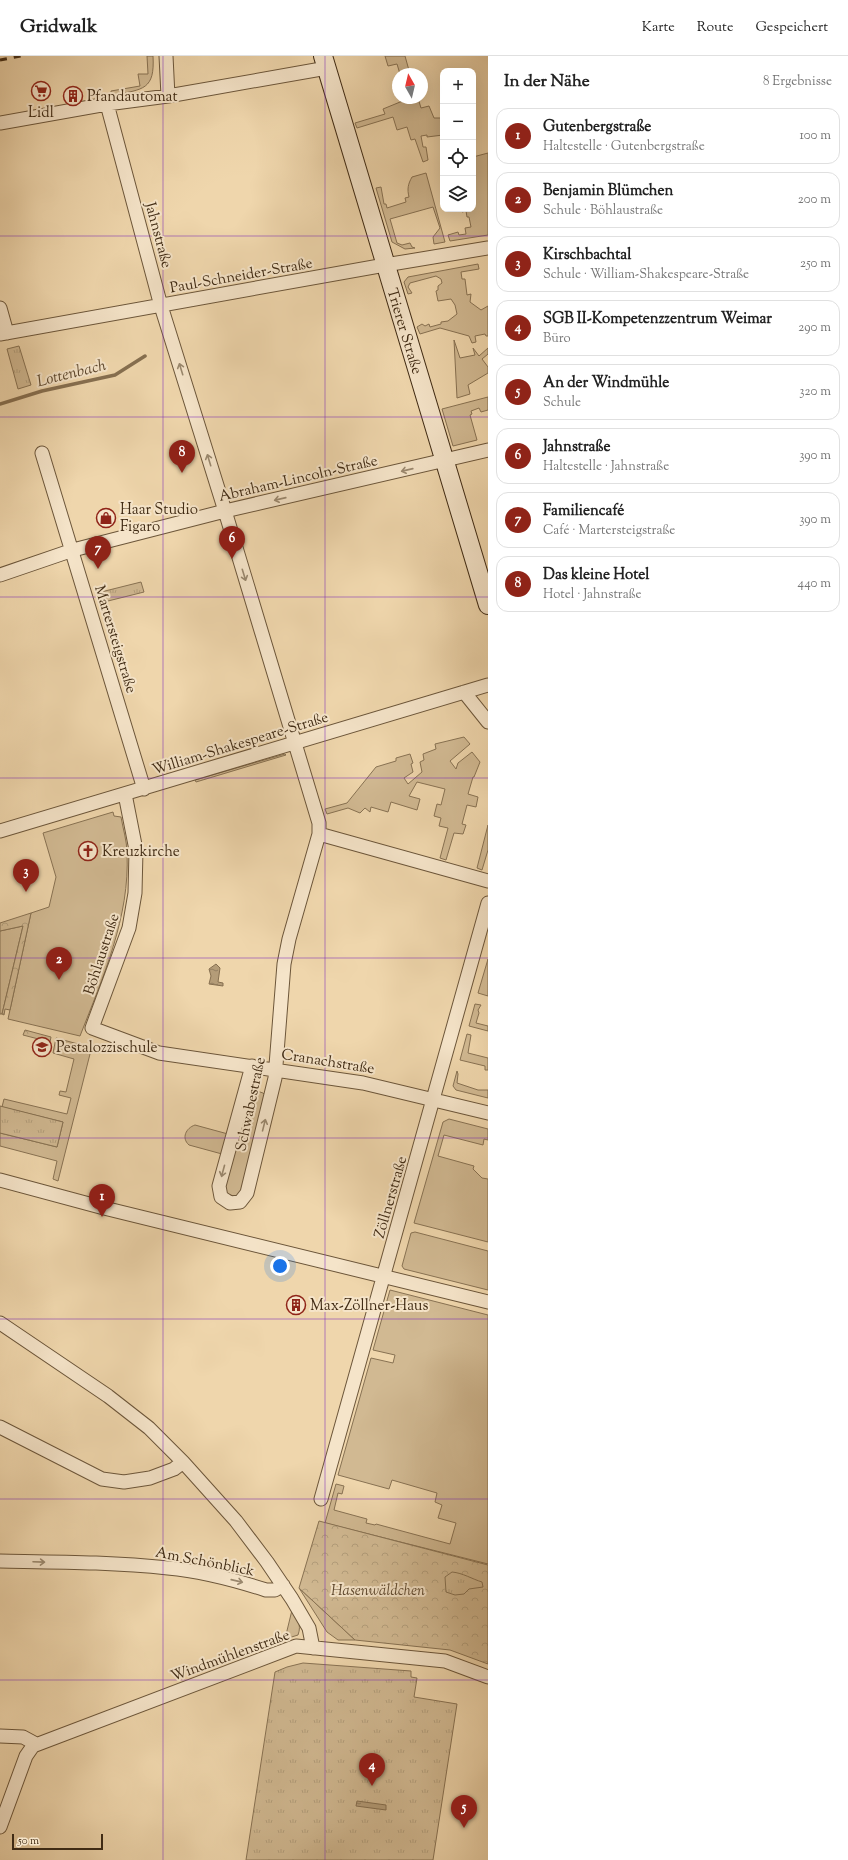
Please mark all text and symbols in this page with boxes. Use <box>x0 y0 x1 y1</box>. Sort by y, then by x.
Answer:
text: Gridwalk <box>20 14 97 41</box>
text: Karte <box>642 18 675 38</box>
text: Route <box>697 18 733 38</box>
text: Gespeichert <box>755 18 828 38</box>
north arrow <box>392 68 428 104</box>
map controls <box>440 68 476 212</box>
button: + <box>440 68 476 104</box>
text: In der Nähe <box>504 70 590 94</box>
text: 8 Ergebnisse <box>763 73 832 91</box>
supermarket icon: Lidl <box>30 80 52 102</box>
building icon: Pfandautomat <box>62 85 84 107</box>
place label: Pfandautomat <box>87 87 178 108</box>
place label: Lidl <box>28 103 54 124</box>
button: − <box>440 104 476 140</box>
text: Gutenbergstraße <box>543 117 651 138</box>
text: 1 <box>516 127 520 145</box>
text: 100 m <box>799 127 831 145</box>
text: Haltestelle · Gutenbergstraße <box>543 138 705 156</box>
button: locate <box>440 140 476 176</box>
button: layers <box>440 176 476 212</box>
text: Benjamin Blümchen <box>543 181 673 202</box>
text: 2 <box>515 191 521 209</box>
text: 200 m <box>798 191 831 209</box>
street label: Jahnstraße <box>138 199 176 271</box>
text: Schule · Böhlaustraße <box>543 202 663 220</box>
text: Kirschbachtal <box>543 245 631 266</box>
street label: Paul-Schneider-Straße <box>168 254 314 299</box>
text: 3 <box>515 255 521 273</box>
text: 250 m <box>800 255 831 273</box>
text: Schule · William-Shakespeare-Straße <box>543 266 749 284</box>
street label: Trierer Straße <box>381 286 427 377</box>
text: SGB II-Kompetenzzentrum Weimar <box>543 309 772 330</box>
text: 4 <box>515 319 521 337</box>
text: 290 m <box>798 319 831 337</box>
text: Büro <box>543 330 571 348</box>
water label: Lottenbach <box>34 355 109 394</box>
one-way arrow <box>177 362 184 375</box>
text: An der Windmühle <box>543 373 669 394</box>
text: 5 <box>516 383 520 401</box>
text: 320 m <box>799 383 831 401</box>
text: Schule <box>543 394 581 412</box>
text: Jahnstraße <box>543 437 610 458</box>
pin: 8 <box>169 440 195 473</box>
text: 6 <box>515 447 521 465</box>
text: 390 m <box>799 447 831 465</box>
street label: Abraham-Lincoln-Straße <box>217 451 380 508</box>
one-way arrow <box>205 453 212 466</box>
text: Haltestelle · Jahnstraße <box>543 458 669 476</box>
one-way arrow <box>401 466 414 474</box>
one-way arrow <box>274 495 287 503</box>
place label: Haar Studio Figaro <box>120 500 198 538</box>
text: Familiencafé <box>543 501 624 522</box>
shop icon: Haar Studio Figaro <box>95 507 117 529</box>
text: 7 <box>515 511 521 529</box>
text: 390 m <box>799 511 831 529</box>
text: Café · Martersteigstraße <box>543 522 675 540</box>
pin: 6 <box>219 526 245 559</box>
pin: 7 <box>85 536 111 569</box>
text: Das kleine Hotel <box>543 565 649 586</box>
one-way arrow <box>241 569 248 582</box>
text: 8 <box>515 575 521 593</box>
text: 440 m <box>798 575 831 593</box>
street label: Martersteigstraße <box>88 583 141 696</box>
text: Hotel · Jahnstraße <box>543 586 642 604</box>
street label: William-Shakespeare-Straße <box>150 708 331 781</box>
church icon: Kreuzkirche <box>77 840 99 862</box>
place label: Kreuzkirche <box>102 842 180 863</box>
pin: 3 <box>13 859 39 892</box>
street label: Böhlaustraße <box>79 911 125 998</box>
pin: 2 <box>46 947 72 980</box>
school or university icon: Pestalozzischule <box>31 1036 53 1058</box>
place label: Pestalozzischule <box>56 1038 158 1059</box>
street label: Cranachstraße <box>280 1045 376 1080</box>
street label: Schwabestraße <box>231 1055 272 1153</box>
one-way arrow <box>260 1119 268 1132</box>
street label: Zöllnerstraße <box>370 1154 413 1241</box>
one-way arrow <box>219 1164 227 1177</box>
pin: 1 <box>89 1184 115 1217</box>
your location <box>270 1256 290 1276</box>
building icon: Max-Zöllner-Haus <box>285 1294 307 1316</box>
place label: Max-Zöllner-Haus <box>310 1296 428 1317</box>
street label: Am Schönblick <box>153 1543 256 1582</box>
one-way arrow <box>32 1558 45 1566</box>
one-way arrow <box>231 1578 244 1586</box>
park label: Hasenwäldchen <box>331 1581 425 1602</box>
street label: Windmühlenstraße <box>168 1625 293 1688</box>
pin: 4 <box>359 1753 385 1786</box>
pin: 5 <box>451 1795 477 1828</box>
scale bar <box>12 1832 103 1851</box>
text: 50 m <box>18 1833 39 1849</box>

